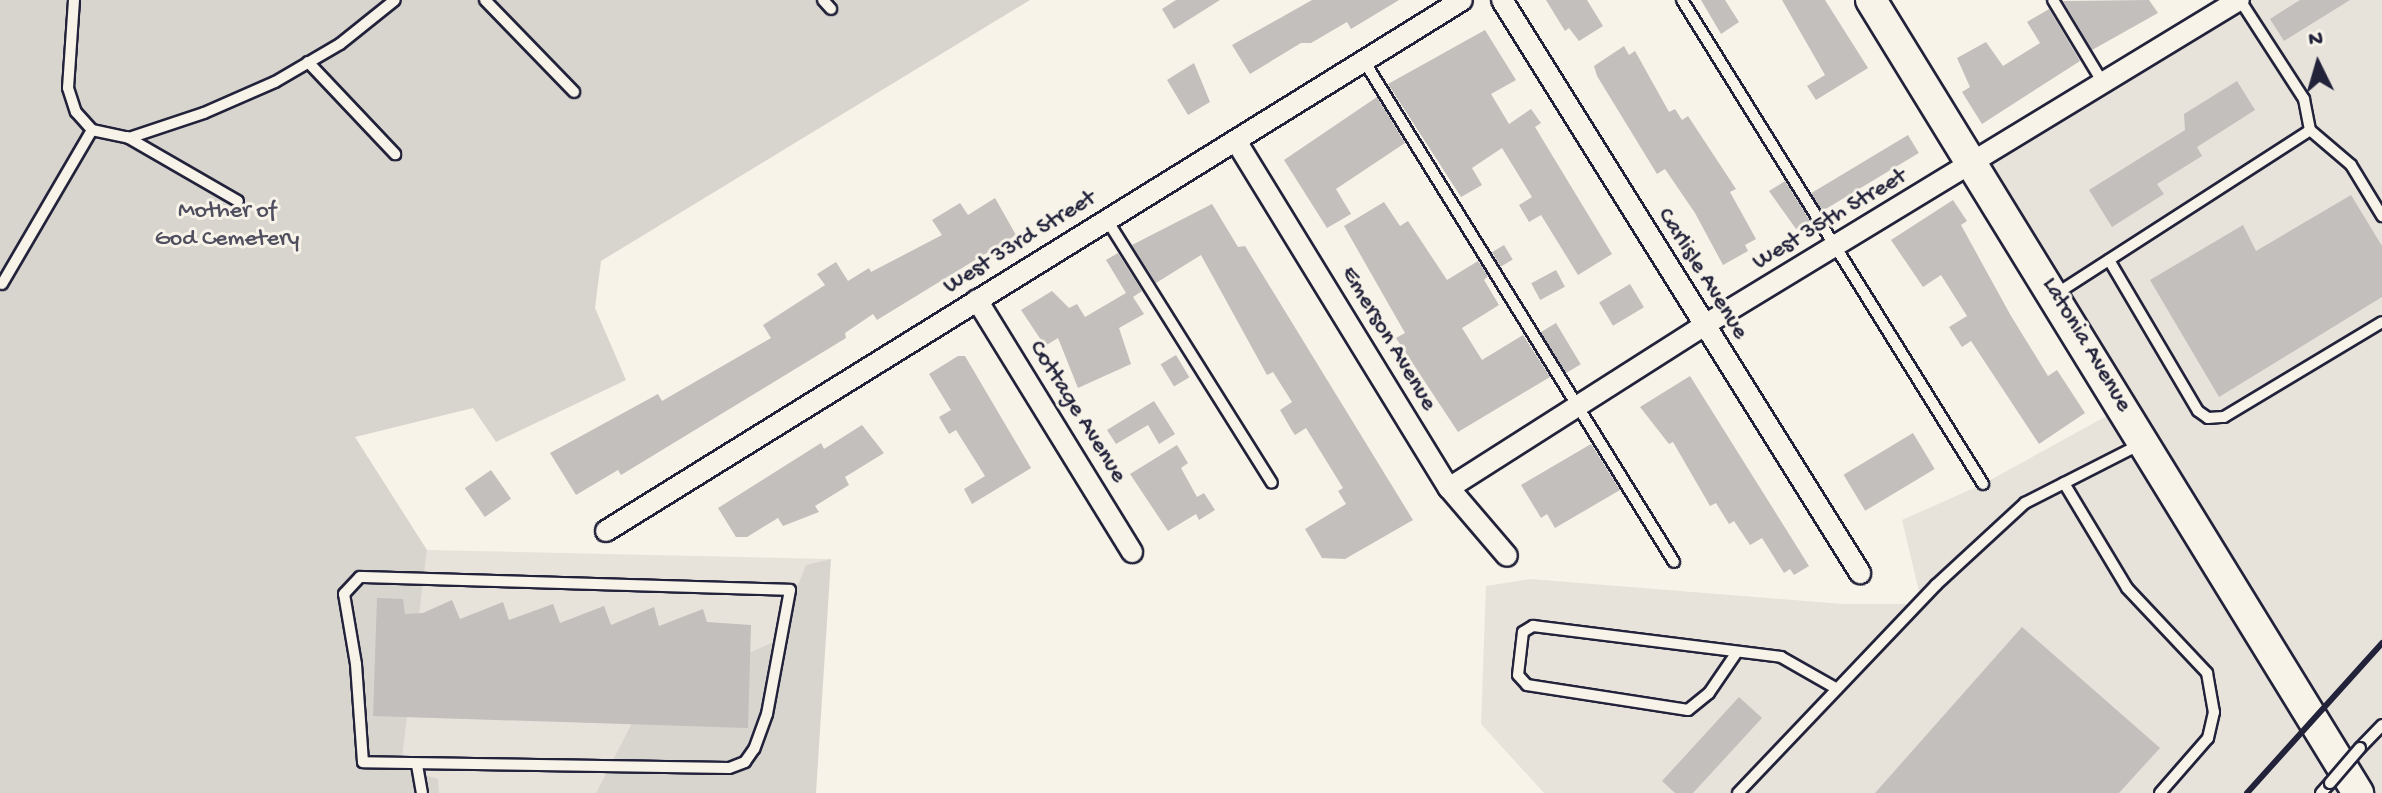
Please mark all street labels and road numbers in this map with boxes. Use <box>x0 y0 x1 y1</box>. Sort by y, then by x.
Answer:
street label: West 35th Street <box>1748 163 1912 277</box>
street label: West 33rd Street <box>938 185 1102 301</box>
street label: Carlisle Avenue <box>1650 203 1754 345</box>
street label: Emerson Avenue <box>1334 262 1442 416</box>
street label: Latonia Avenue <box>2034 272 2138 418</box>
street label: Cottage Avenue <box>1022 336 1132 488</box>

